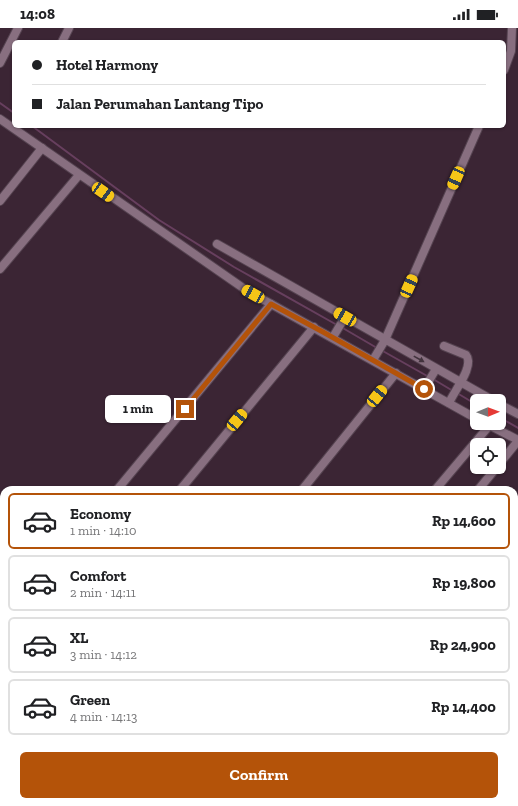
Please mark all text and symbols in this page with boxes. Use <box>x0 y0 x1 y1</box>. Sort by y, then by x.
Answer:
text: 14:08 <box>20 5 55 23</box>
text: Hotel Harmony <box>56 56 158 74</box>
text: Jalan Perumahan Lantang Tipo <box>56 95 263 113</box>
car <box>446 165 466 191</box>
car <box>90 180 116 204</box>
car <box>399 273 419 299</box>
car <box>240 283 266 305</box>
car <box>332 306 358 328</box>
one-way arrow <box>413 356 425 362</box>
route start <box>415 380 433 398</box>
car <box>365 383 389 409</box>
north arrow <box>470 394 506 430</box>
map controls <box>470 394 506 474</box>
callout: 1 min <box>105 395 171 423</box>
route end <box>176 400 194 418</box>
text: 1 min <box>123 401 153 416</box>
car <box>225 407 249 433</box>
button: locate <box>470 438 506 474</box>
icon: car <box>22 503 58 539</box>
text: Economy <box>70 505 131 523</box>
text: Rp 14,600 <box>432 512 496 530</box>
text: 1 min · 14:10 <box>70 523 136 538</box>
icon: car <box>22 565 58 601</box>
text: Comfort <box>70 567 126 585</box>
text: Rp 19,800 <box>432 574 496 592</box>
text: 2 min · 14:11 <box>70 585 136 600</box>
icon: car <box>22 627 58 663</box>
text: XL <box>70 629 88 647</box>
text: Rp 24,900 <box>430 636 496 654</box>
text: 3 min · 14:12 <box>70 647 137 662</box>
icon: car <box>22 689 58 725</box>
text: Green <box>70 691 110 709</box>
text: Rp 14,400 <box>431 698 496 716</box>
text: 4 min · 14:13 <box>70 709 137 724</box>
button: Confirm <box>20 752 498 798</box>

